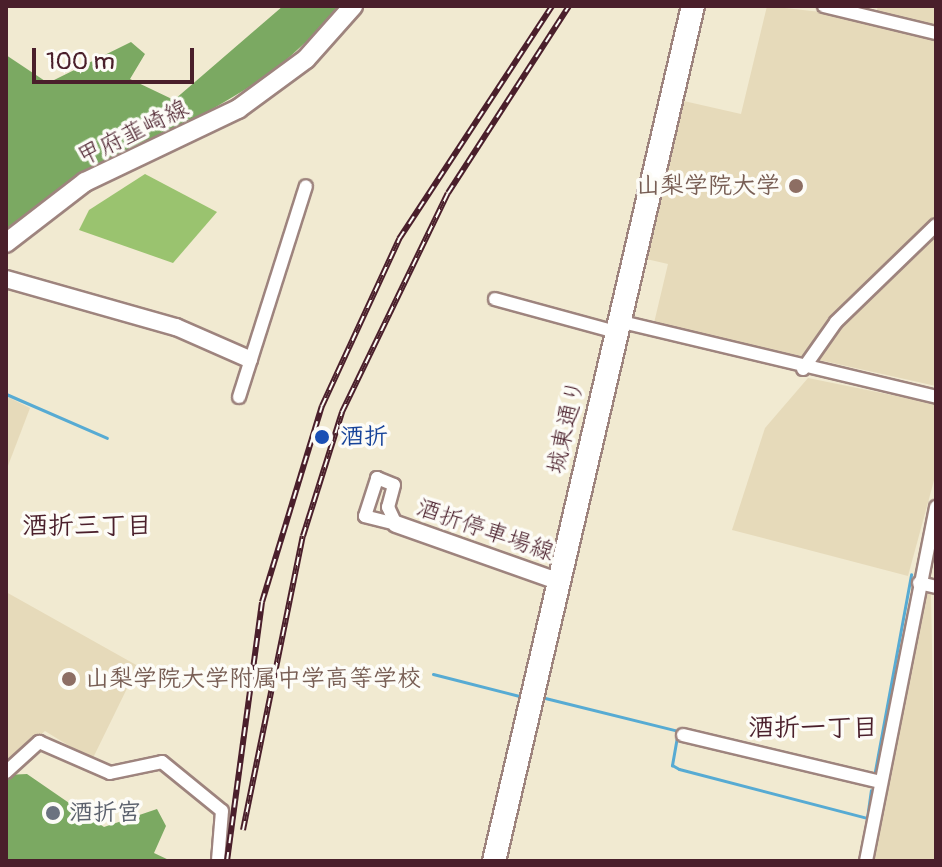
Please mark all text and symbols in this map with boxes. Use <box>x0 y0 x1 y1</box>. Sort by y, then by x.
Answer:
scale bar <box>36 32 198 82</box>
text: 100 m <box>46 47 115 76</box>
street label: 甲府韮崎線 <box>73 94 193 172</box>
place label: 山梨学院大学 <box>636 172 780 200</box>
marker: 山梨学院大学 <box>787 177 805 195</box>
street label: 城東通り <box>541 377 591 477</box>
place label: 酒折 <box>340 423 388 451</box>
marker: 酒折 <box>311 426 333 448</box>
street label: 酒折停車場線 <box>412 493 558 567</box>
district label: 酒折三丁目 <box>22 511 152 543</box>
place label: 山梨学院大学附属中学高等学校 <box>85 665 421 693</box>
marker: 山梨学院大学附属中学高等学校 <box>60 670 78 688</box>
district label: 酒折一丁目 <box>748 713 878 745</box>
place label: 酒折宮 <box>69 799 141 827</box>
marker: 酒折宮 <box>44 804 62 822</box>

